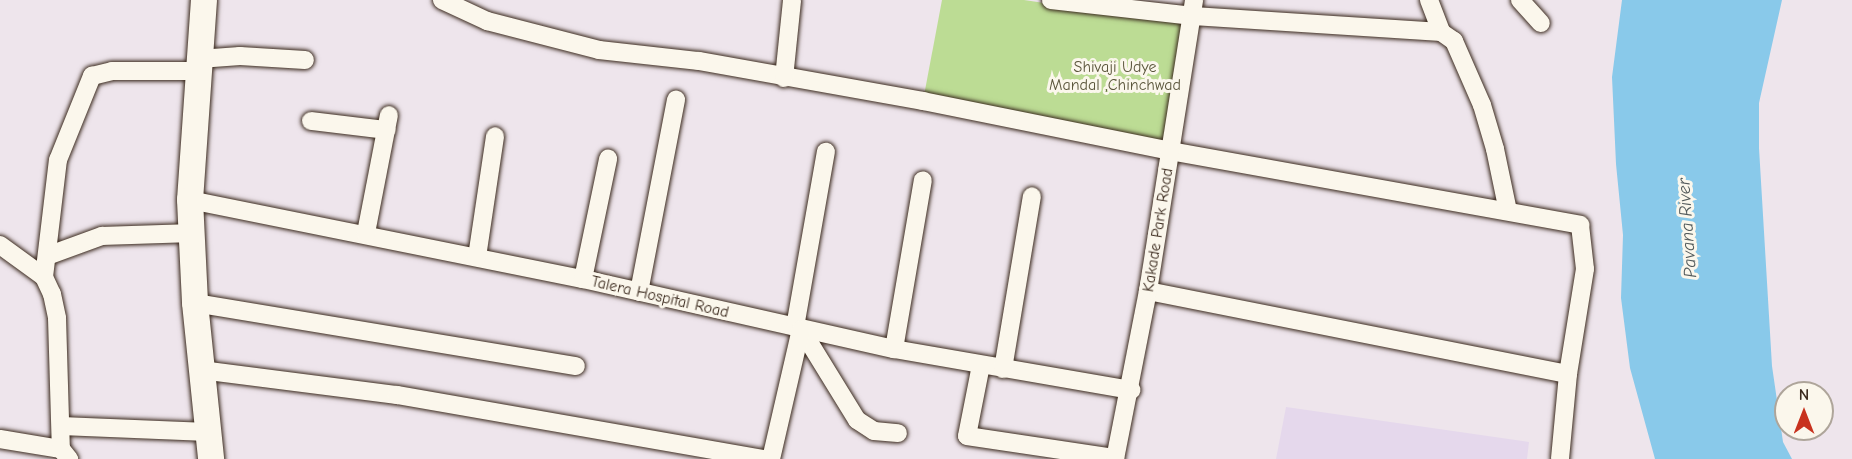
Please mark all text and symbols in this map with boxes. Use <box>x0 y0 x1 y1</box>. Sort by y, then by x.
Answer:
park label: Shivaji Udye Mandal ,Chinchwad <box>1049 57 1181 95</box>
street label: Kakade Park Road <box>1139 167 1177 293</box>
water label: Pavana River <box>1674 177 1702 279</box>
street label: Talera Hospital Road <box>589 272 731 322</box>
north arrow <box>1774 381 1834 441</box>
text: N <box>1799 386 1809 404</box>

